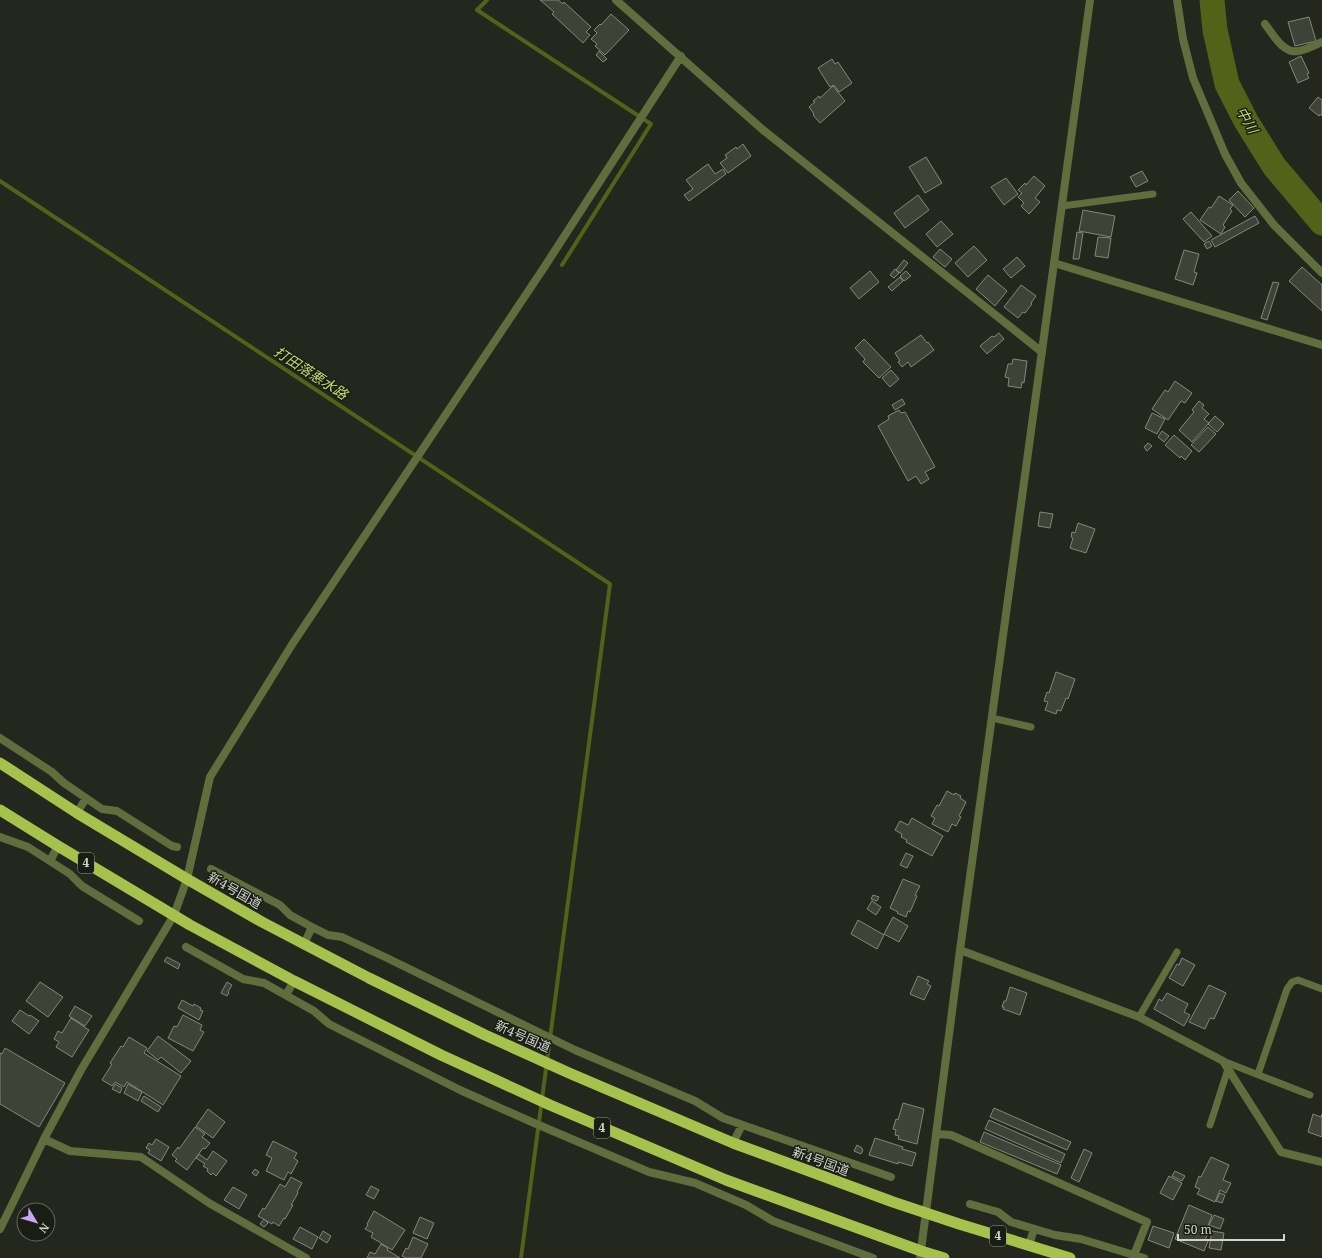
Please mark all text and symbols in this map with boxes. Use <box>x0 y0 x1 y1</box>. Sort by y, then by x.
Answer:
water label: 中川 <box>1232 103 1264 138</box>
water label: 打田落悪水路 <box>271 342 353 404</box>
road number: 4 <box>78 853 94 873</box>
street label: 新4号国道 <box>205 867 265 913</box>
street label: 新4号国道 <box>492 1016 554 1056</box>
road number: 4 <box>594 1118 610 1138</box>
street label: 新4号国道 <box>790 1142 852 1180</box>
north arrow <box>16 1202 56 1242</box>
scale bar <box>1178 1216 1284 1242</box>
text: N <box>35 1220 53 1237</box>
text: 50 m <box>1184 1221 1212 1238</box>
road number: 4 <box>990 1226 1006 1246</box>

